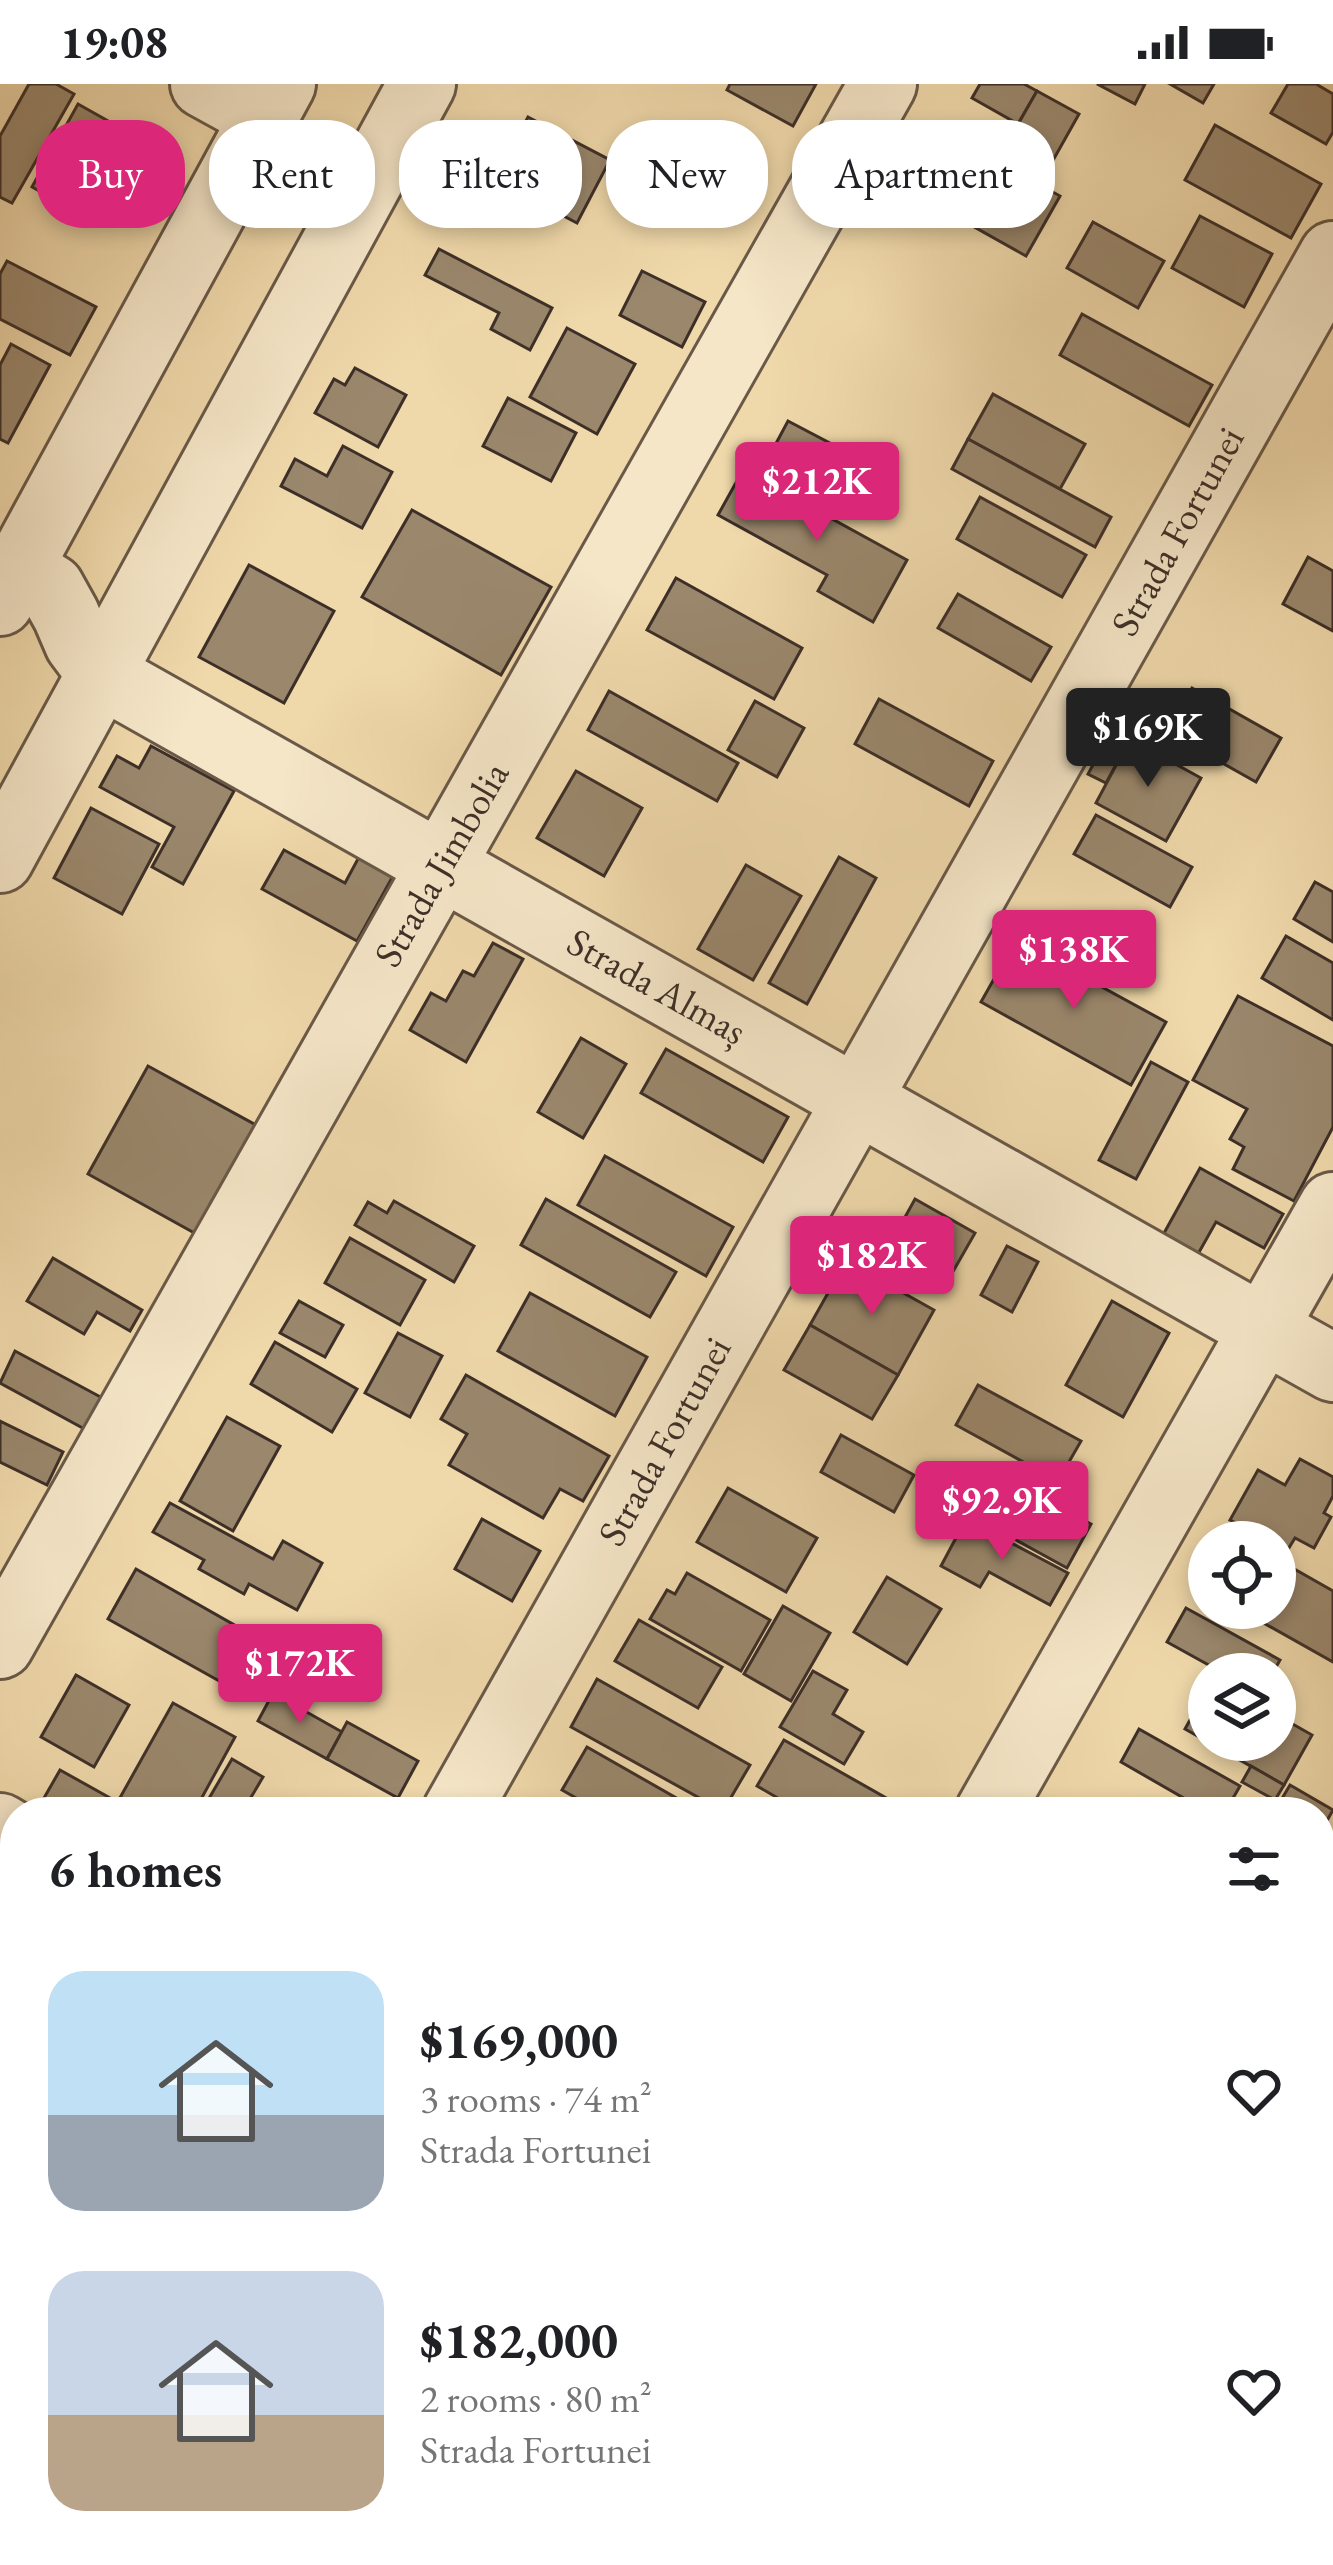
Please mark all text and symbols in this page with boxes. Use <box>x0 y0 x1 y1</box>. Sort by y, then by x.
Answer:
text: 19:08 <box>60 13 168 71</box>
chip: Buy <box>36 120 185 228</box>
chip: Rent <box>209 120 375 228</box>
chip: Filters <box>399 120 582 228</box>
chip: New <box>606 120 768 228</box>
chip: Apartment <box>792 120 1055 228</box>
street label: Strada Fortunei <box>1099 417 1255 645</box>
pin: $212K <box>733 442 901 544</box>
text: $212K <box>762 455 872 506</box>
pin: $169K <box>1064 688 1232 790</box>
text: $169K <box>1093 701 1203 752</box>
street label: Strada Jimbolia <box>362 752 520 976</box>
pin: $138K <box>990 910 1158 1012</box>
street label: Strada Almaș <box>559 916 755 1056</box>
text: $138K <box>1019 923 1129 974</box>
pin: $182K <box>788 1216 956 1318</box>
text: $182K <box>817 1229 927 1280</box>
street label: Strada Fortunei <box>586 1327 742 1555</box>
pin: $92.9K <box>904 1461 1100 1563</box>
text: $92.9K <box>942 1474 1062 1525</box>
map controls <box>1188 1521 1296 1761</box>
button: locate <box>1188 1521 1296 1629</box>
pin: $172K <box>216 1624 384 1726</box>
text: $172K <box>245 1637 355 1688</box>
button: layers <box>1188 1653 1296 1761</box>
text: 6 homes <box>48 1836 222 1902</box>
icon: filters <box>1221 1836 1287 1902</box>
text: $169,000 <box>420 2007 618 2073</box>
icon: home <box>144 2019 288 2163</box>
icon: heart <box>1221 2058 1287 2124</box>
text: 3 rooms · 74 m² <box>420 2073 652 2124</box>
text: Strada Fortunei <box>420 2124 651 2175</box>
text: $182,000 <box>420 2307 618 2373</box>
icon: home <box>144 2319 288 2463</box>
icon: heart <box>1221 2358 1287 2424</box>
text: 2 rooms · 80 m² <box>420 2373 652 2424</box>
text: Strada Fortunei <box>420 2424 651 2475</box>

